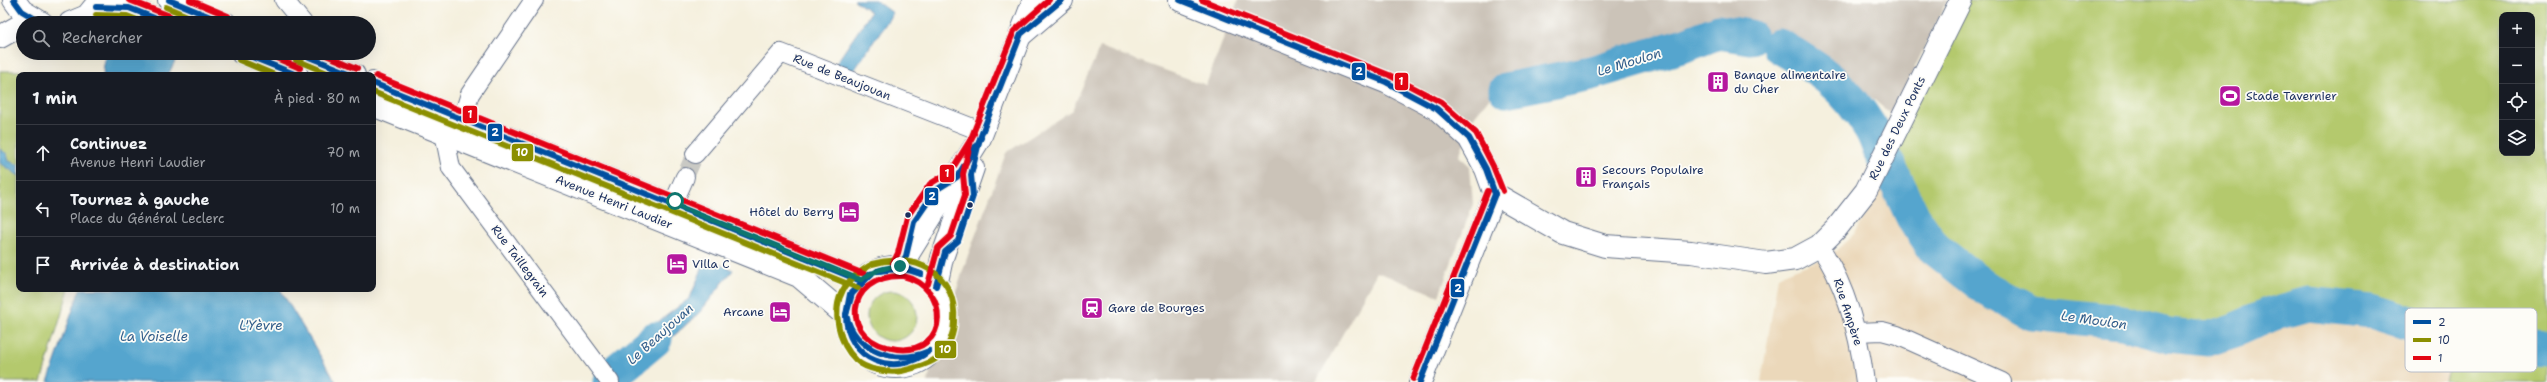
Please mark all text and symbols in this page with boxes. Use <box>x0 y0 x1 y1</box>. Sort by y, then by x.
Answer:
map controls <box>2499 12 2535 156</box>
button: + <box>2499 12 2535 48</box>
search box <box>16 16 376 60</box>
icon: search <box>30 27 52 49</box>
text: Rechercher <box>62 28 143 48</box>
water label: Le Moulon <box>1595 44 1663 80</box>
button: − <box>2499 48 2535 84</box>
street label: Rue de Beaujouan <box>791 50 893 104</box>
line badge: 2 <box>1351 62 1366 81</box>
text: 2 <box>1355 64 1363 79</box>
place label: Banque alimentaire du Cher <box>1734 67 1846 97</box>
building icon: Banque alimentaire du Cher <box>1705 69 1731 95</box>
line badge: 1 <box>1394 72 1409 91</box>
street label: Rue des Deux Ponts <box>1865 73 1929 183</box>
text: 1 <box>1398 74 1404 89</box>
sports icon: Stade Tavernier <box>2217 83 2243 109</box>
button: locate <box>2499 84 2535 120</box>
text: 1 min <box>32 87 77 109</box>
place label: Stade Tavernier <box>2246 88 2337 104</box>
text: À pied · 80 m <box>274 90 360 107</box>
line badge: 1 <box>462 105 478 124</box>
text: 1 <box>467 107 473 122</box>
button: layers <box>2499 120 2535 156</box>
line badge: 2 <box>487 123 503 142</box>
text: 2 <box>491 125 499 140</box>
text: Continuez <box>70 134 147 154</box>
icon: ahead <box>32 142 54 164</box>
line badge: 10 <box>511 143 534 162</box>
text: 70 m <box>326 144 360 161</box>
text: 10 <box>516 145 528 160</box>
text: Avenue Henri Laudier <box>70 154 206 171</box>
place label: Secours Populaire Français <box>1602 162 1704 192</box>
line badge: 1 <box>939 164 955 183</box>
building icon: Secours Populaire Français <box>1573 164 1599 190</box>
text: 1 <box>944 166 950 181</box>
street label: Avenue Henri Laudier <box>553 171 675 233</box>
line badge: 2 <box>924 187 939 206</box>
text: 2 <box>928 189 936 204</box>
text: Tournez à gauche <box>70 190 210 210</box>
route start <box>666 192 684 210</box>
icon: left <box>32 198 54 220</box>
hotel icon: Hôtel du Berry <box>836 199 862 225</box>
text: 10 m <box>330 200 360 217</box>
unlabelled marker <box>965 200 975 210</box>
place label: Hôtel du Berry <box>749 204 834 220</box>
text: Place du Général Leclerc <box>70 210 225 227</box>
unlabelled marker <box>903 210 913 220</box>
street label: Rue Taillegrain <box>488 222 552 300</box>
hotel icon: Villa C <box>664 251 690 277</box>
icon: arrive <box>32 254 54 276</box>
text: Arrivée à destination <box>70 255 239 275</box>
place label: Villa C <box>692 256 730 272</box>
route end <box>891 257 909 275</box>
street label: Rue Ampère <box>1830 276 1866 348</box>
line badge: 2 <box>1450 278 1465 298</box>
text: 2 <box>1454 281 1462 296</box>
station icon: Gare de Bourges <box>1079 295 1105 321</box>
hotel icon: Arcane <box>767 299 793 325</box>
water label: Le Beaujouan <box>623 300 697 368</box>
place label: Gare de Bourges <box>1108 300 1205 316</box>
place label: Arcane <box>723 304 764 320</box>
water label: Le Moulon <box>2060 307 2128 333</box>
legend <box>2405 308 2537 372</box>
text: 2 <box>2438 315 2446 330</box>
water label: L'Yèvre <box>239 317 283 334</box>
water label: La Voiselle <box>120 328 188 345</box>
text: 10 <box>2438 333 2450 348</box>
line badge: 10 <box>934 340 957 359</box>
text: 10 <box>939 342 951 357</box>
text: 1 <box>2438 351 2443 366</box>

